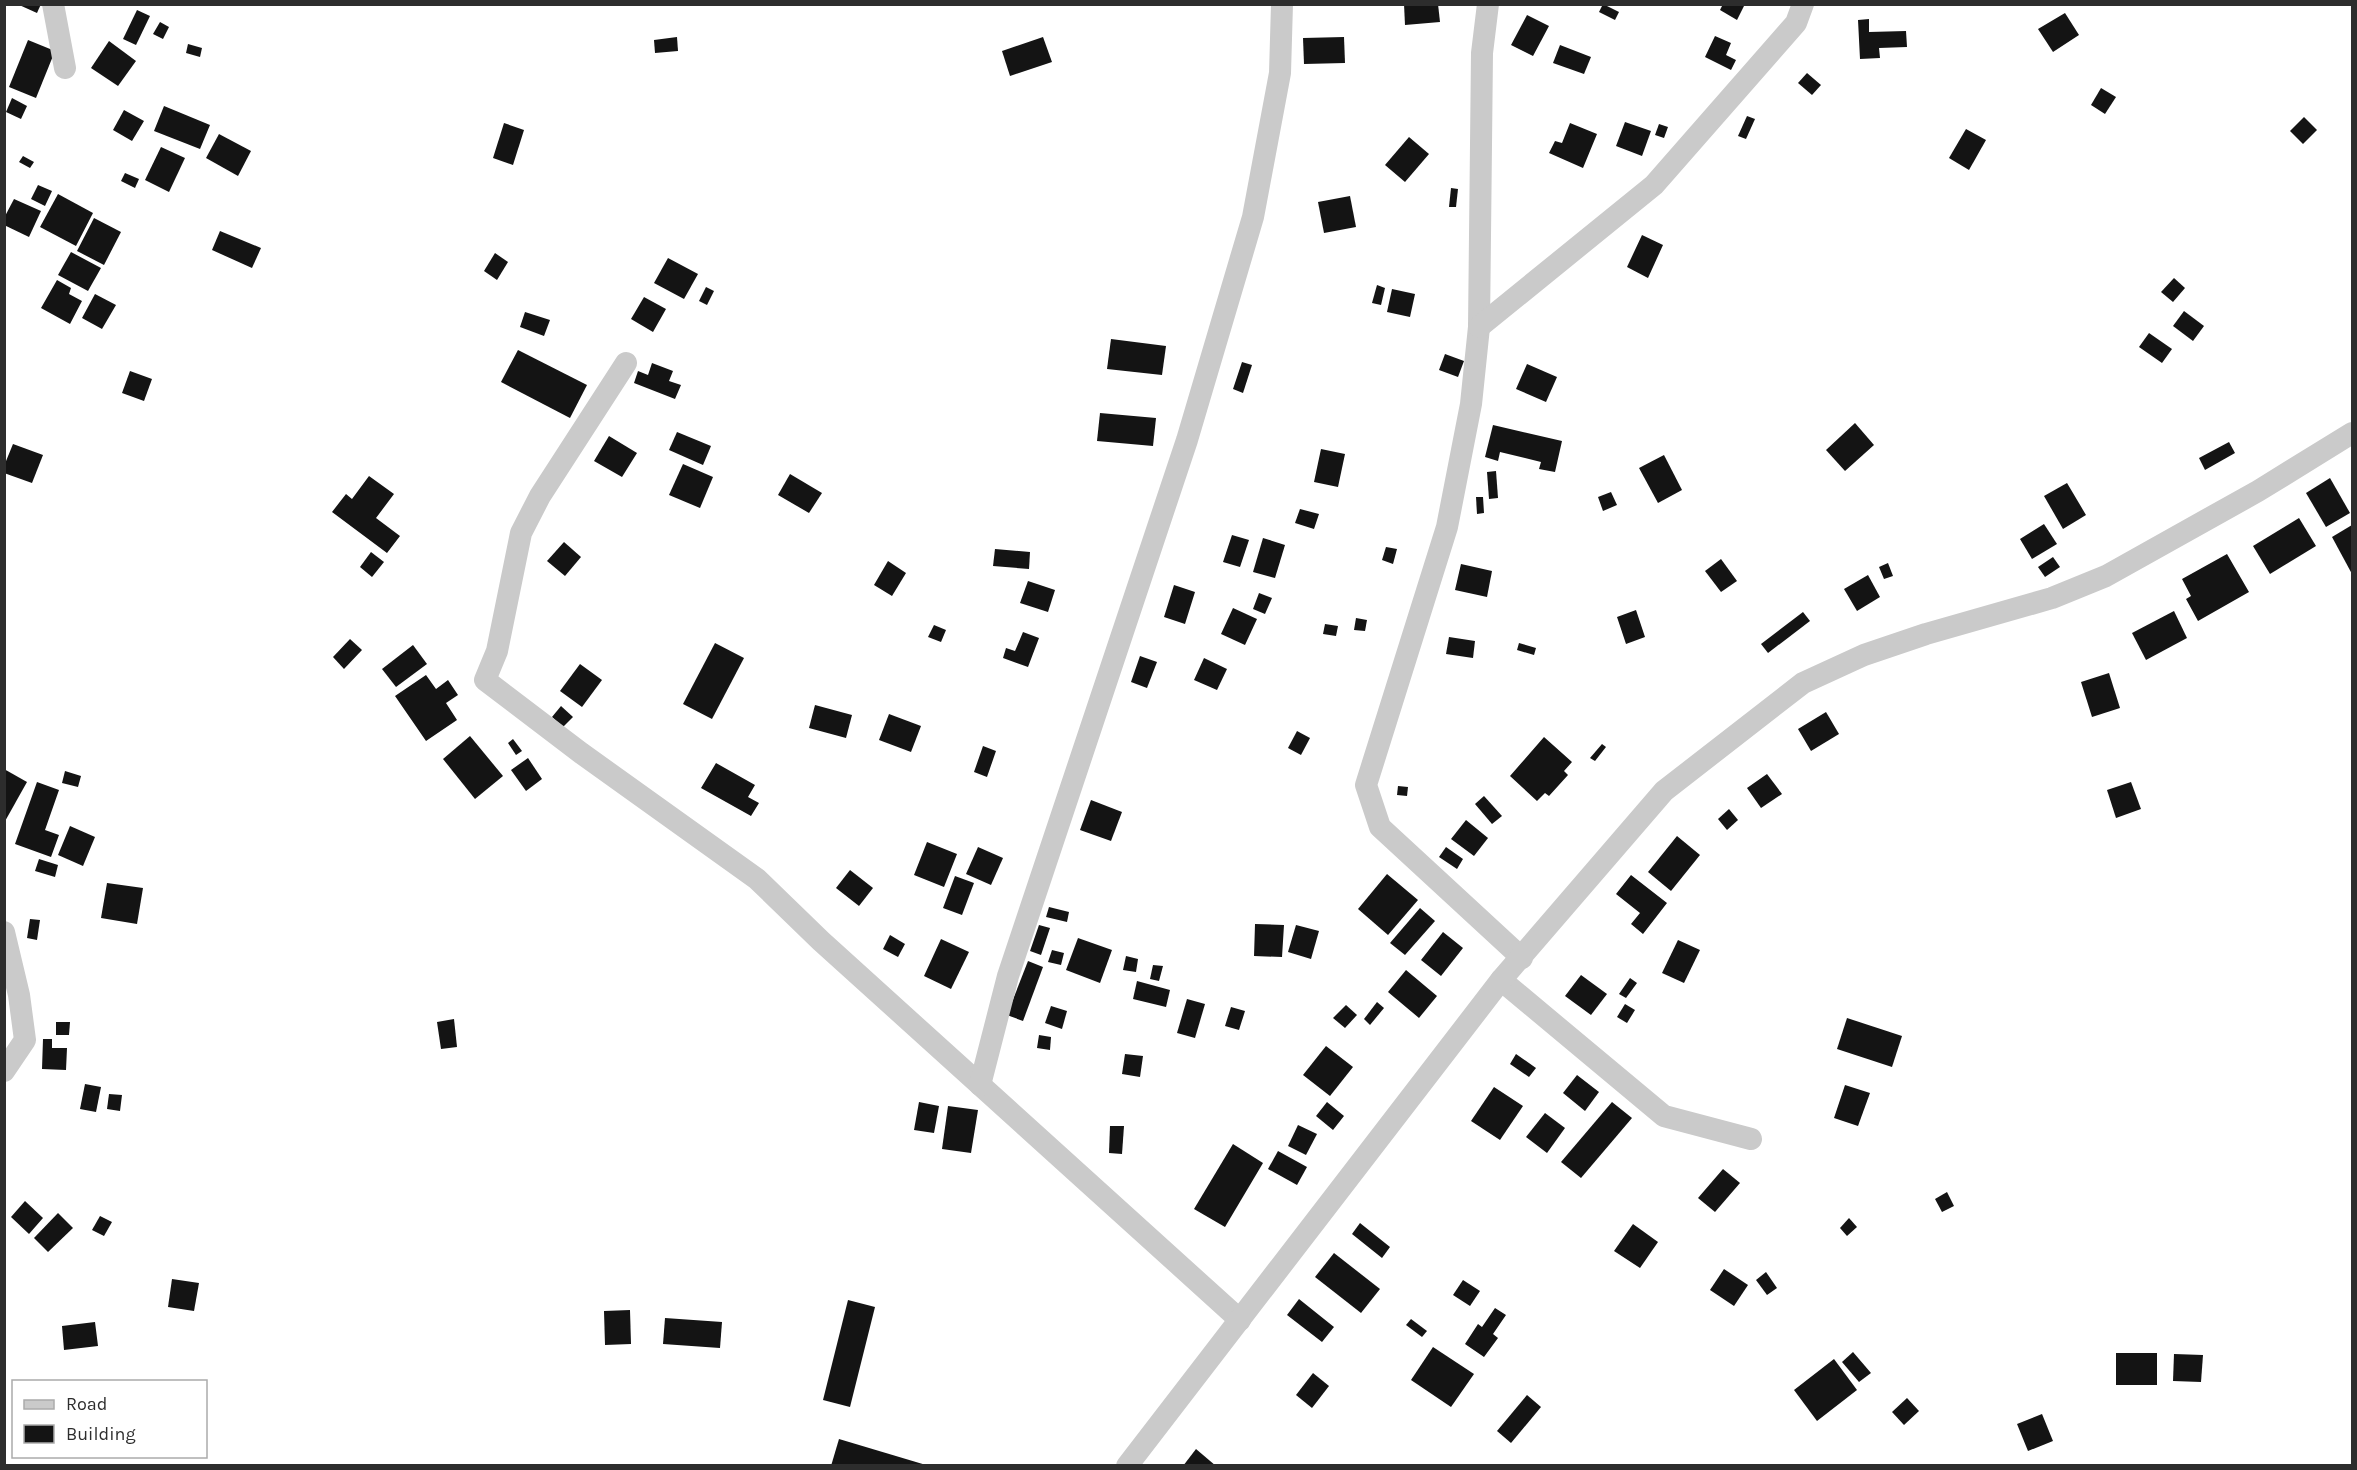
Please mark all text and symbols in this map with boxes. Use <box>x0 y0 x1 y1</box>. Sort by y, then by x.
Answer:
legend <box>12 1380 207 1458</box>
text: Road <box>66 1393 107 1415</box>
text: Building <box>66 1423 136 1445</box>

